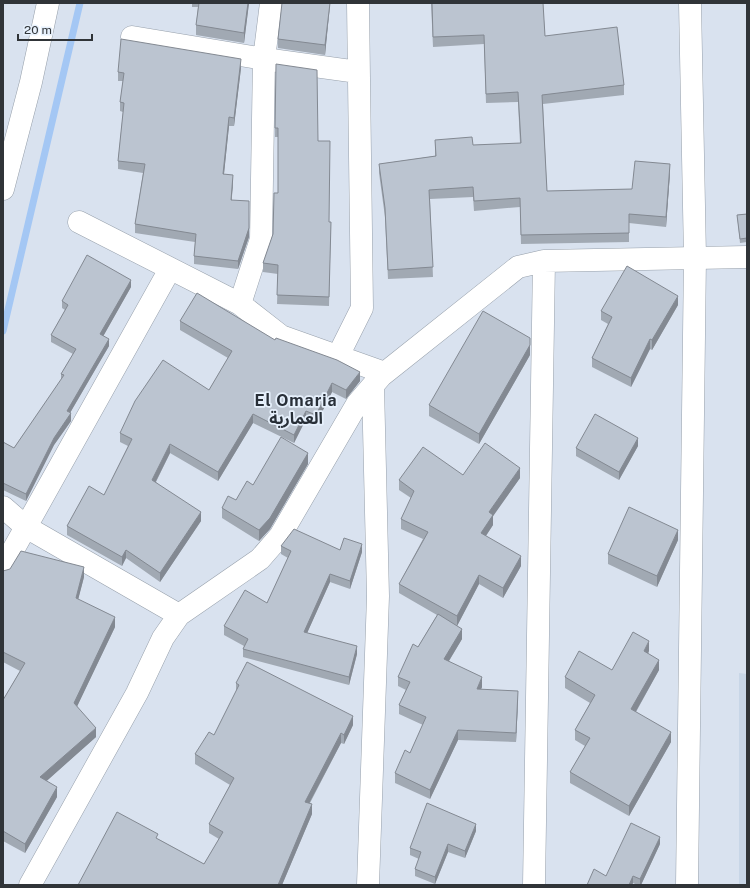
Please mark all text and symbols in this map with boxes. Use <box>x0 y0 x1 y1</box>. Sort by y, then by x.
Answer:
scale bar <box>18 16 92 42</box>
text: 20 m <box>24 23 52 37</box>
district label: El Omaria العمارية <box>254 391 338 428</box>

